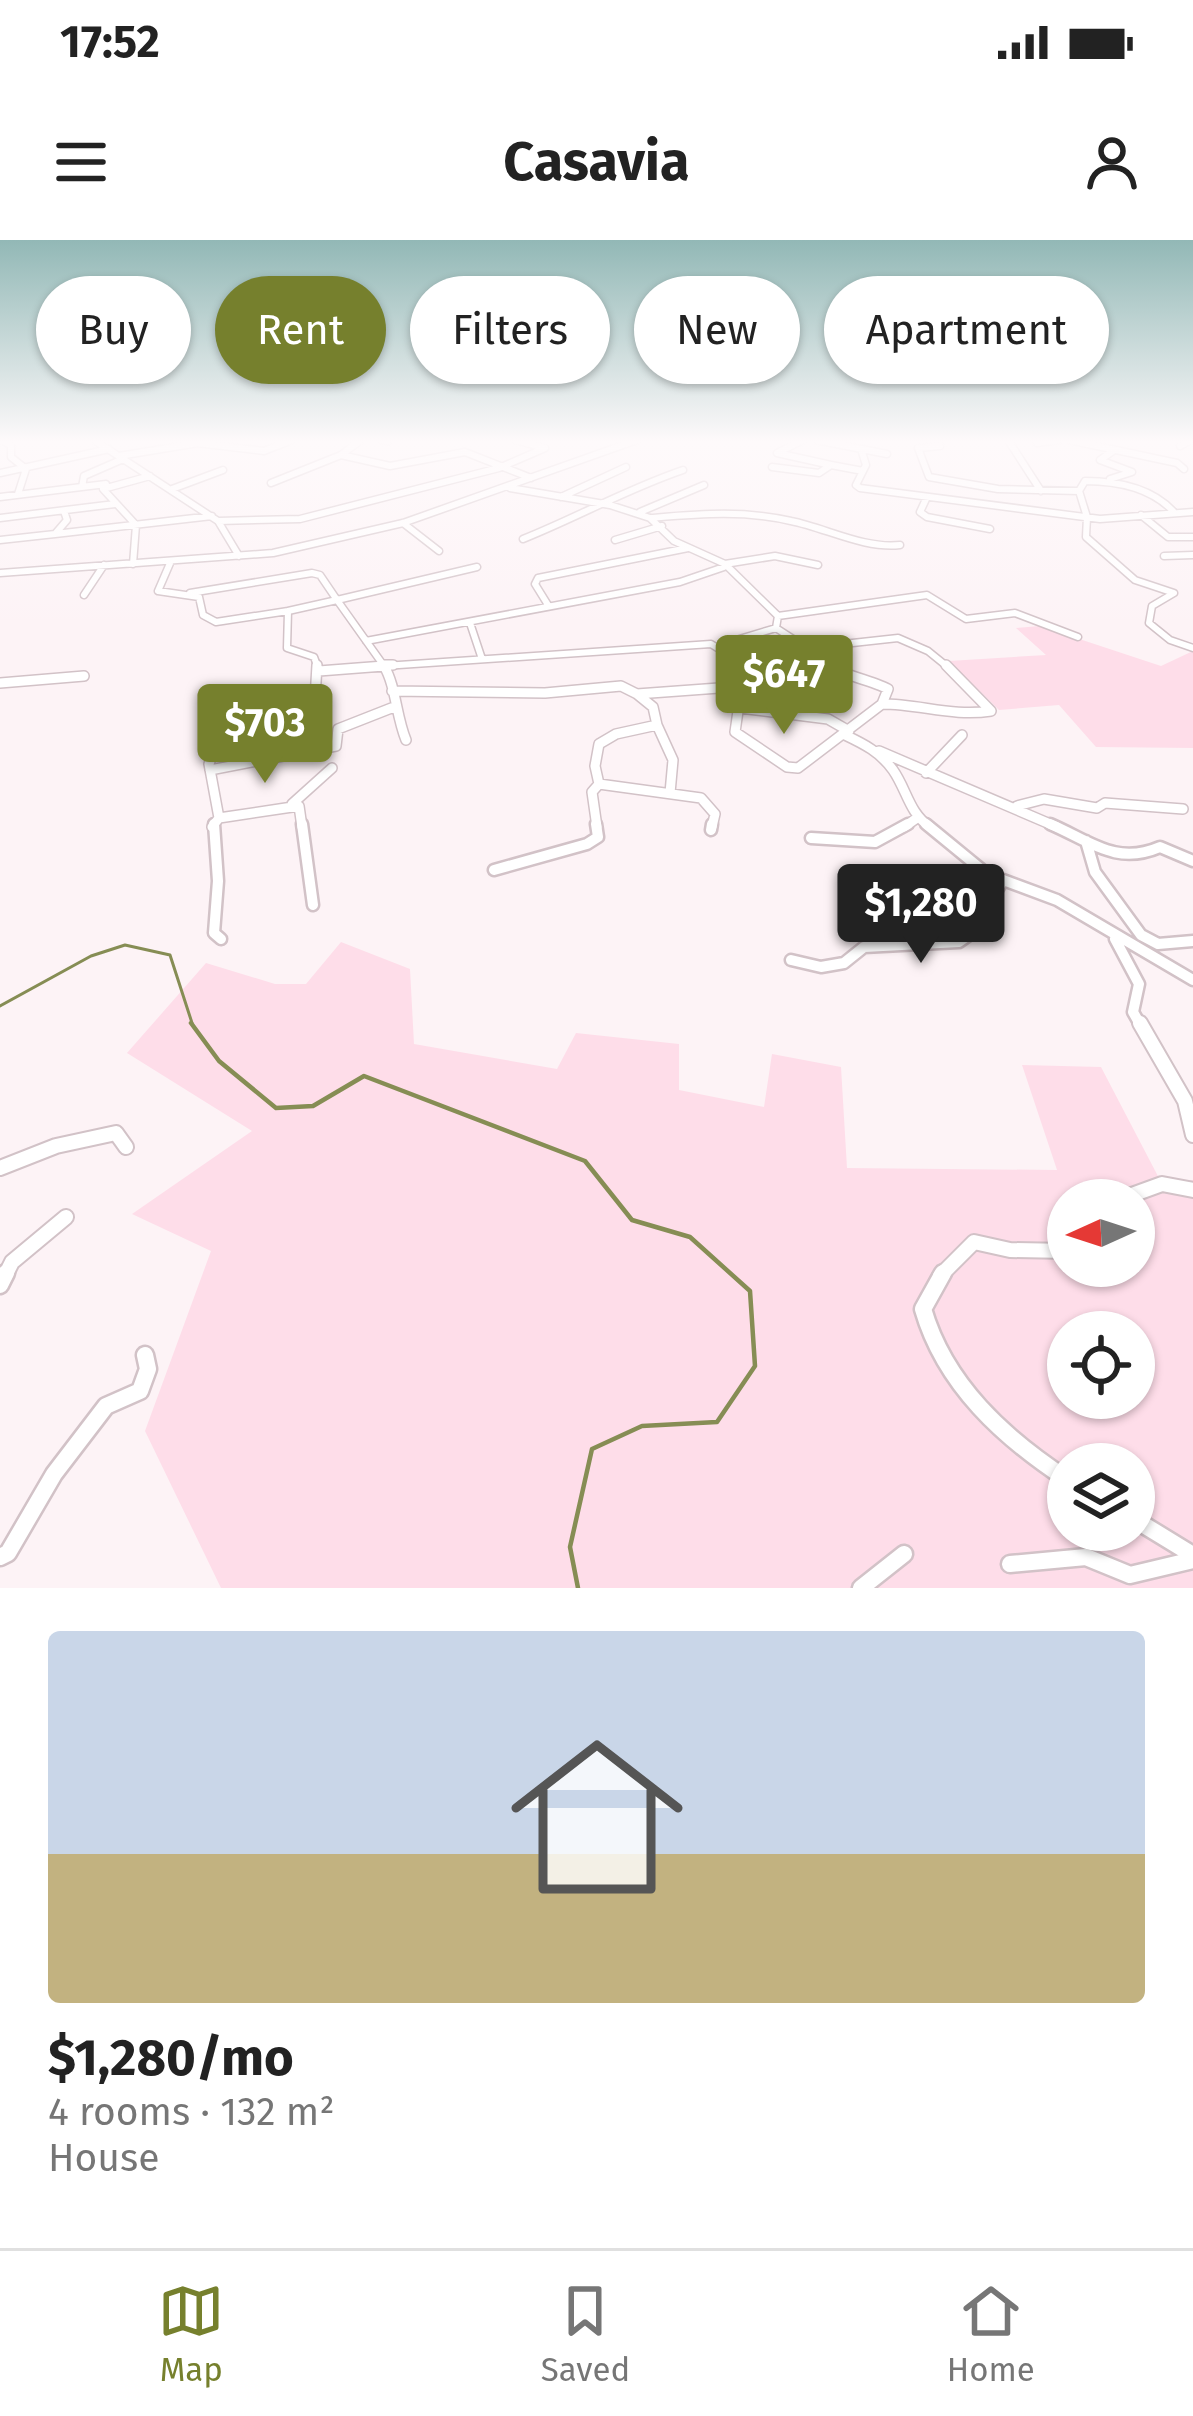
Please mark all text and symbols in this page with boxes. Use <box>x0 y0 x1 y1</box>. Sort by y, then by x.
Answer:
text: 17:52 <box>60 15 160 69</box>
icon: menu <box>48 129 114 195</box>
icon: person <box>1079 129 1145 195</box>
text: Casavia <box>503 130 690 194</box>
chip: Buy <box>36 276 191 384</box>
chip: Rent <box>215 276 386 384</box>
chip: Filters <box>410 276 610 384</box>
chip: New <box>634 276 800 384</box>
chip: Apartment <box>824 276 1109 384</box>
pin: $647 <box>713 635 855 737</box>
text: $647 <box>743 651 825 697</box>
pin: $703 <box>194 684 336 786</box>
text: $703 <box>224 700 306 746</box>
pin: $1,280 <box>823 864 1019 966</box>
text: $1,280 <box>864 880 978 926</box>
north arrow <box>1047 1179 1155 1287</box>
map controls <box>1047 1179 1155 1551</box>
button: locate <box>1047 1311 1155 1419</box>
button: layers <box>1047 1443 1155 1551</box>
icon: home <box>489 1709 705 1925</box>
text: $1,280/mo <box>48 2027 294 2089</box>
text: 4 rooms · 132 m² <box>48 2089 335 2135</box>
text: House <box>48 2135 159 2181</box>
tab: Map <box>158 2278 224 2390</box>
tab: Saved <box>541 2278 630 2390</box>
tab: Home <box>947 2278 1035 2390</box>

